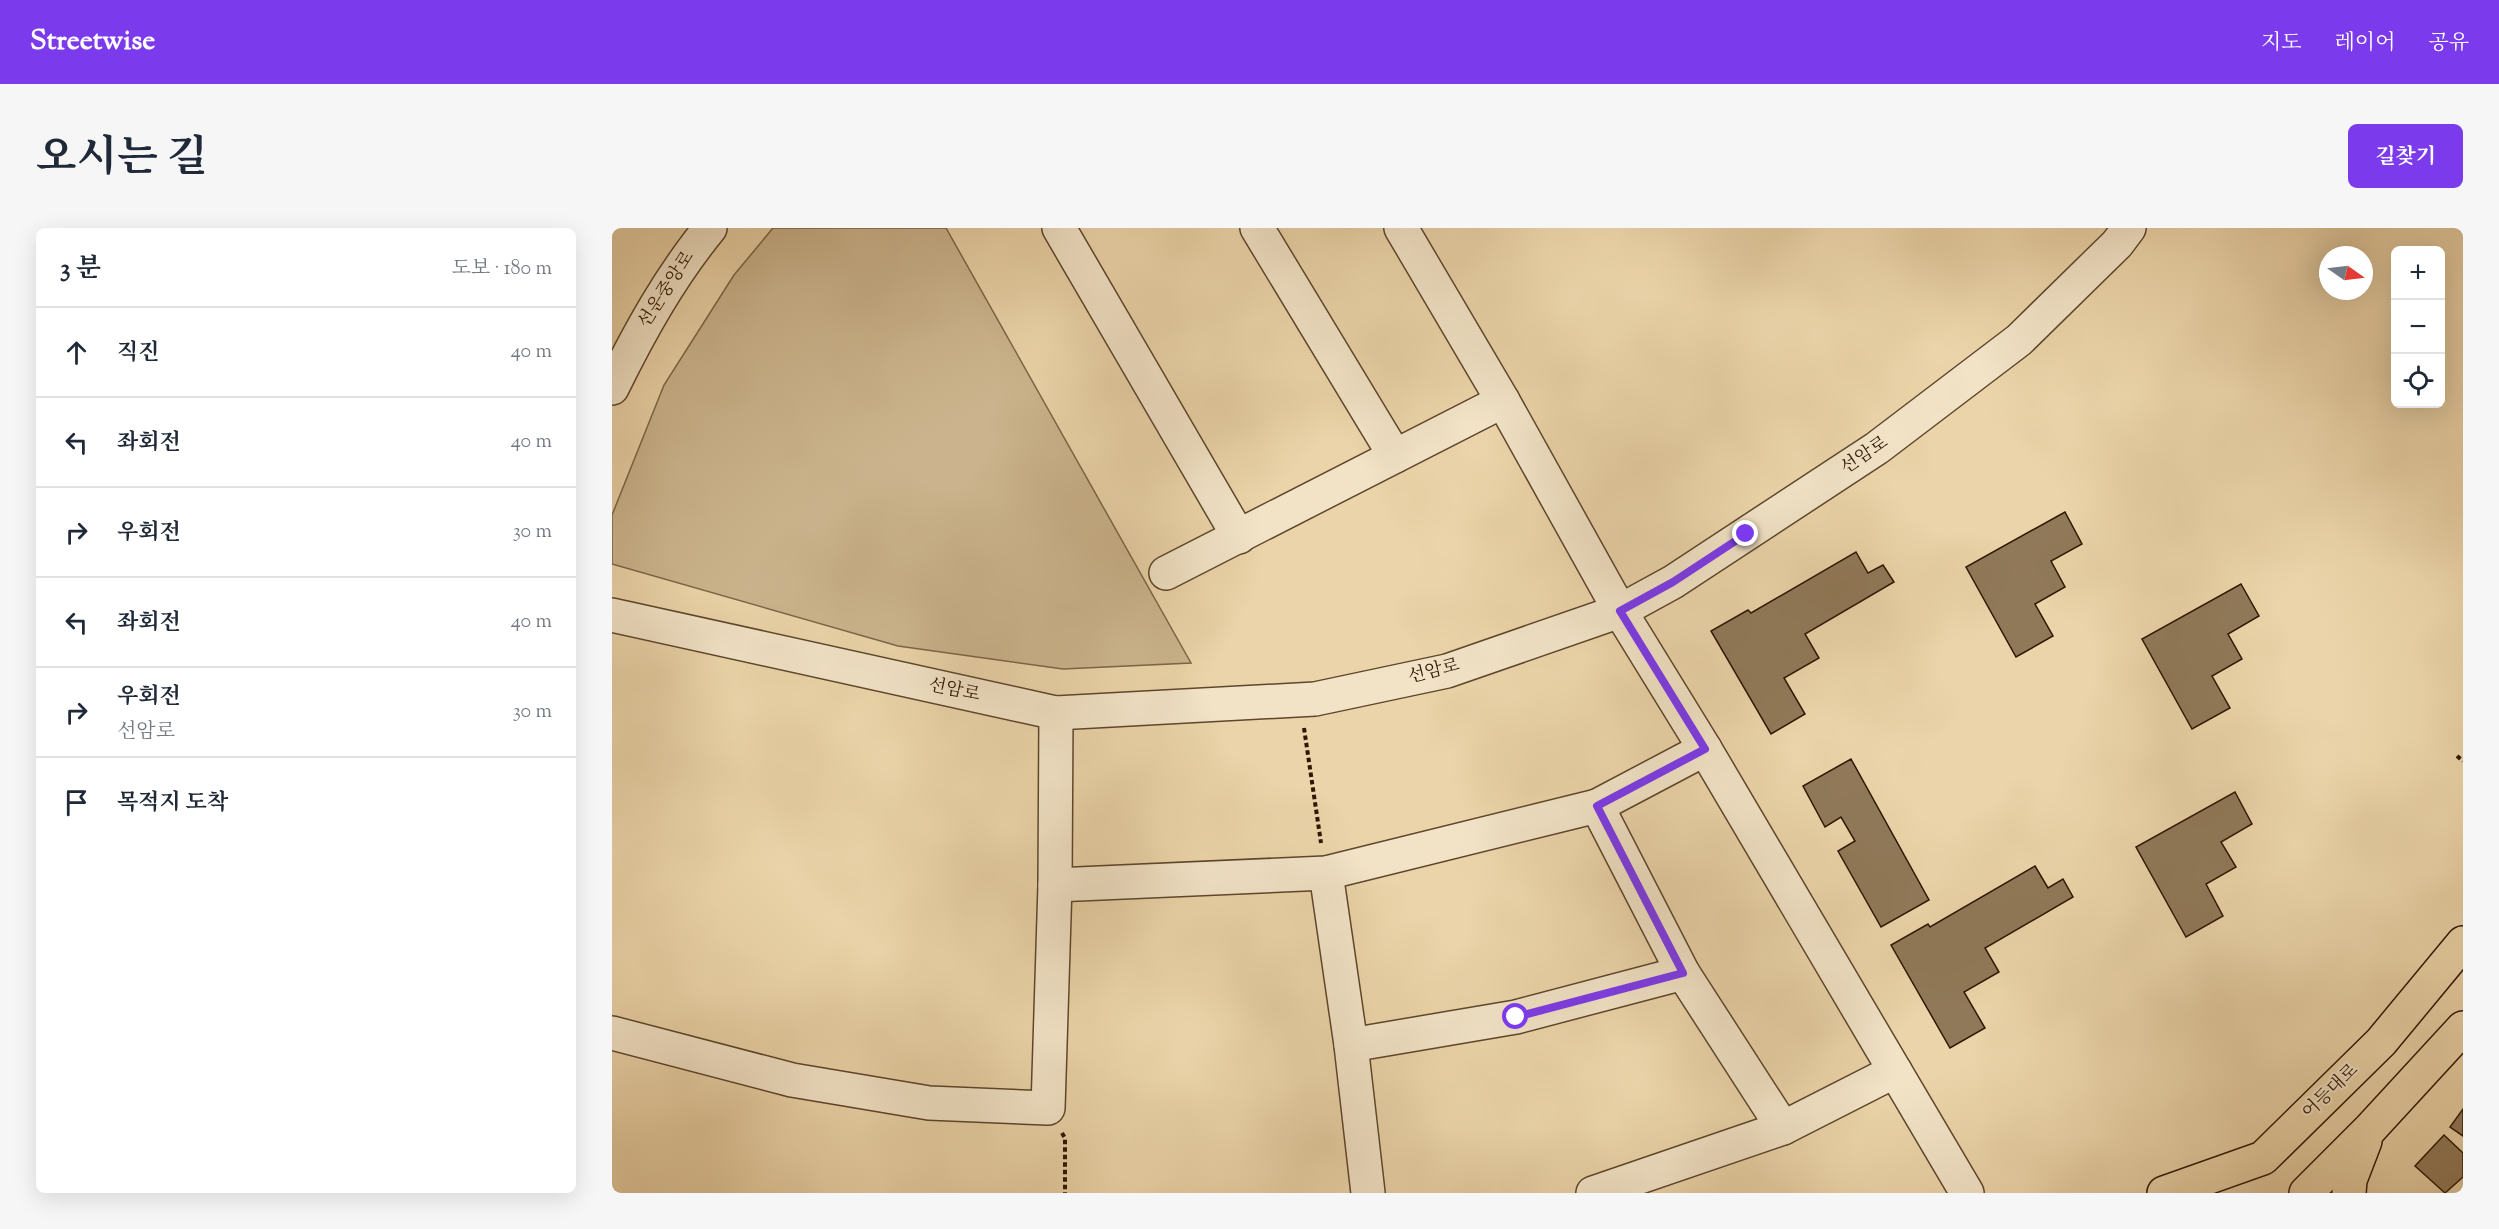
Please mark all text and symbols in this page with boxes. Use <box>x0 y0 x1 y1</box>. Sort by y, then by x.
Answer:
text: Streetwise <box>30 22 155 62</box>
text: 지도 <box>2261 29 2302 59</box>
text: 레이어 <box>2335 29 2395 59</box>
text: 공유 <box>2428 29 2469 59</box>
button: 길찾기 <box>2348 124 2463 188</box>
text: 오시는 길 <box>36 130 207 190</box>
street label: 선운중앙로 <box>632 246 702 334</box>
north arrow <box>2319 246 2373 300</box>
map controls <box>2391 246 2445 408</box>
button: + <box>2391 246 2445 300</box>
text: 3 분 <box>60 251 101 288</box>
text: 도보 · 180 m <box>452 255 552 284</box>
button: − <box>2391 300 2445 354</box>
icon: ahead <box>60 336 93 369</box>
text: 직진 <box>117 338 160 370</box>
text: 40 m <box>511 338 552 367</box>
button: locate <box>2391 354 2445 408</box>
icon: left <box>60 426 93 459</box>
text: 좌회전 <box>117 428 181 460</box>
text: 40 m <box>511 428 552 457</box>
street label: 선암로 <box>1836 431 1894 481</box>
icon: right <box>60 516 93 549</box>
text: 우회전 <box>117 518 181 550</box>
text: 30 m <box>513 518 552 547</box>
route end <box>1732 520 1758 546</box>
icon: left <box>60 606 93 639</box>
text: 좌회전 <box>117 608 181 640</box>
text: 40 m <box>511 608 552 637</box>
street label: 선암로 <box>1406 653 1462 691</box>
street label: 선암로 <box>926 673 982 709</box>
text: 우회전 <box>117 682 181 714</box>
icon: right <box>60 696 93 729</box>
text: 30 m <box>513 698 552 727</box>
text: 선암로 <box>117 718 175 747</box>
icon: arrive <box>60 786 93 819</box>
text: 목적지 도착 <box>117 788 228 820</box>
route start <box>1502 1003 1528 1029</box>
street label: 어등대로 <box>2297 1058 2365 1126</box>

